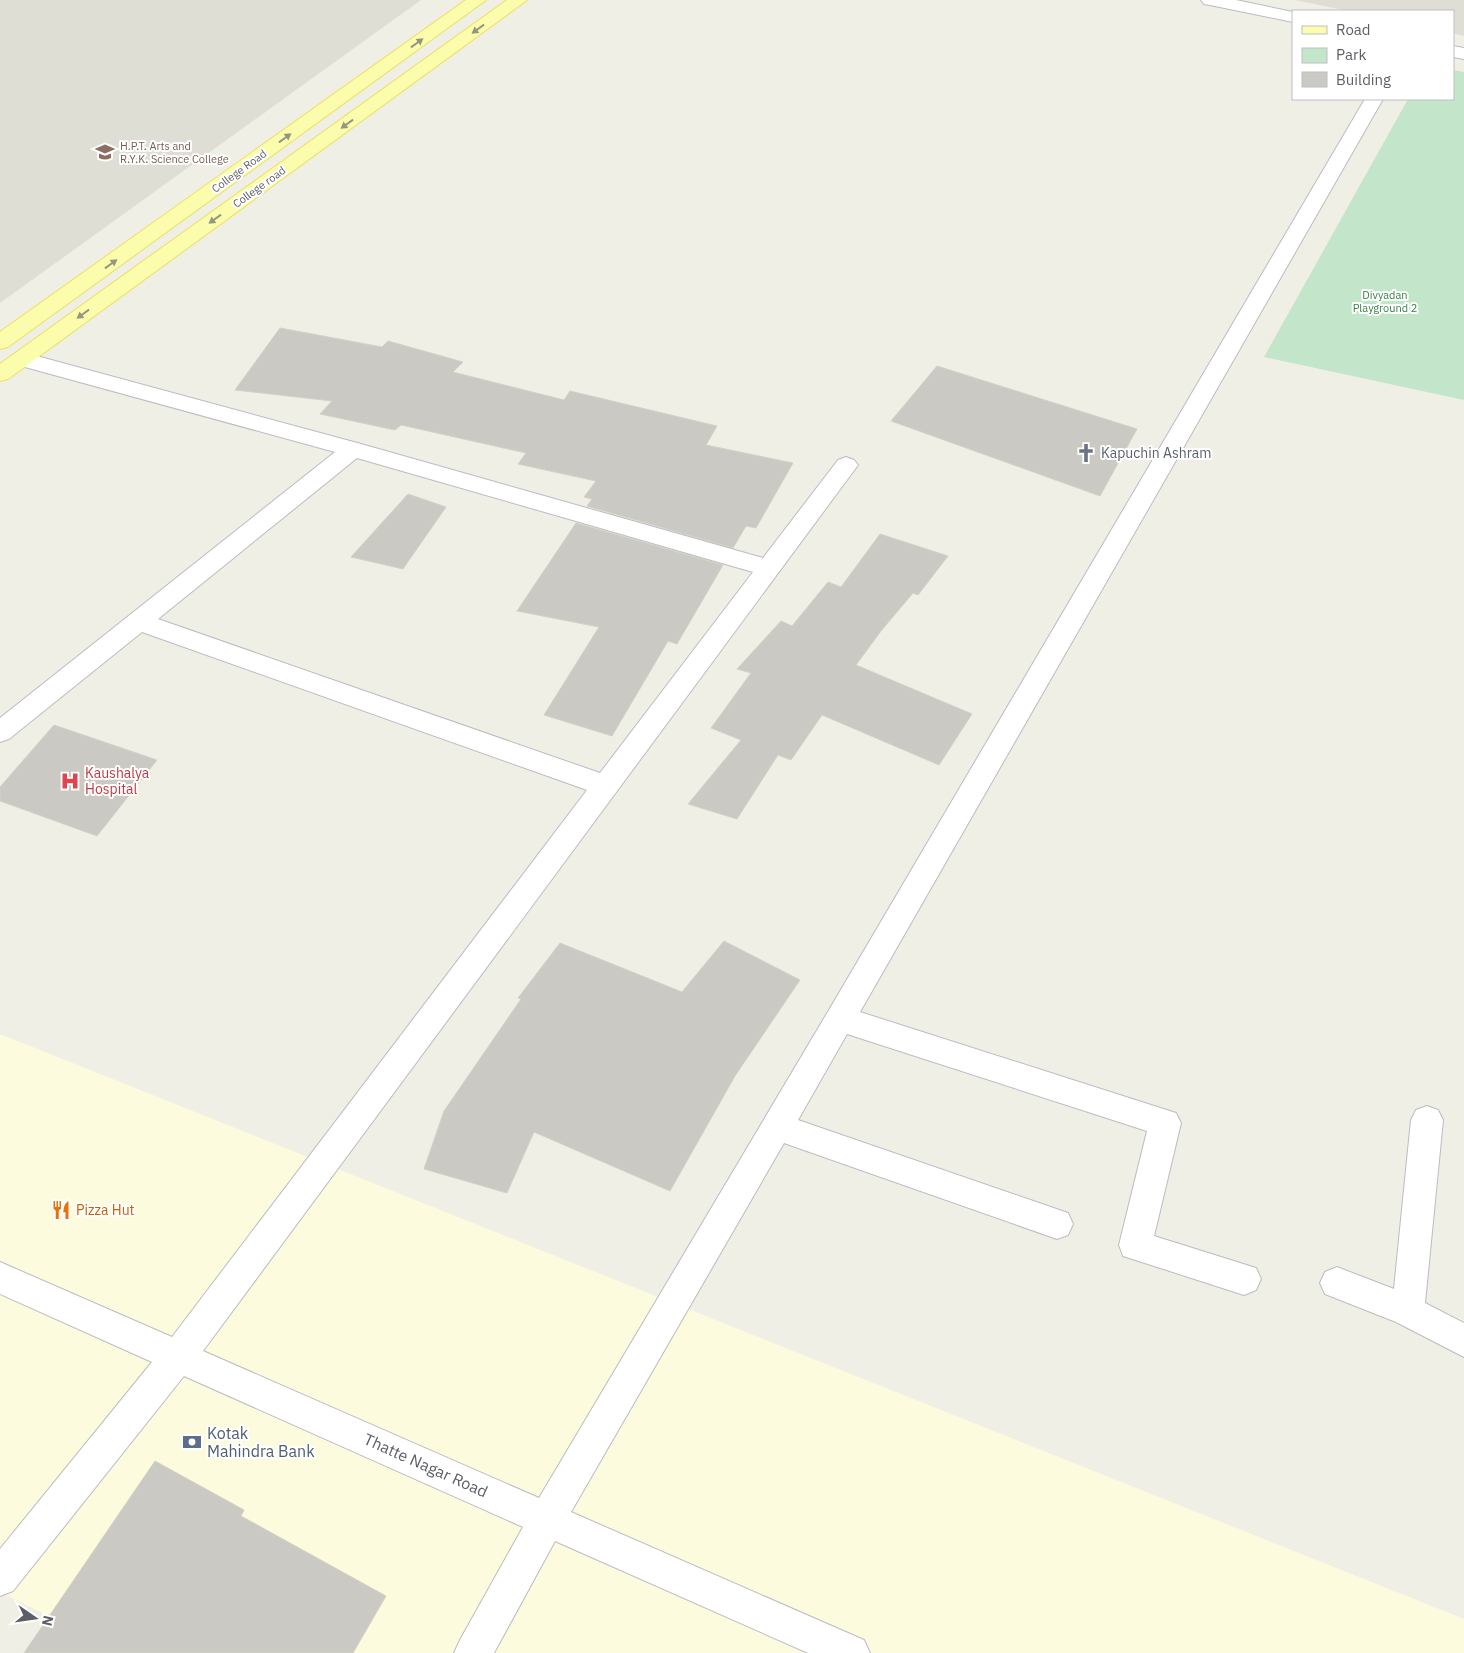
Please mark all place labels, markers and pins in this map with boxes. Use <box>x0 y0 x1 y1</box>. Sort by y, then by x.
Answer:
place label: H.P.T. Arts and R.Y.K. Science College <box>120 139 229 166</box>
school or university icon: H.P.T. Arts and R.Y.K. Science College <box>94 141 116 163</box>
church icon: Kapuchin Ashram <box>1075 442 1097 464</box>
place label: Kapuchin Ashram <box>1101 444 1212 462</box>
place label: Kaushalya Hospital <box>85 764 150 798</box>
hospital icon: Kaushalya Hospital <box>59 770 81 792</box>
restaurant icon: Pizza Hut <box>50 1199 72 1221</box>
place label: Pizza Hut <box>76 1201 135 1219</box>
place label: Kotak Mahindra Bank <box>207 1423 315 1461</box>
bank icon: Kotak Mahindra Bank <box>181 1431 203 1453</box>

